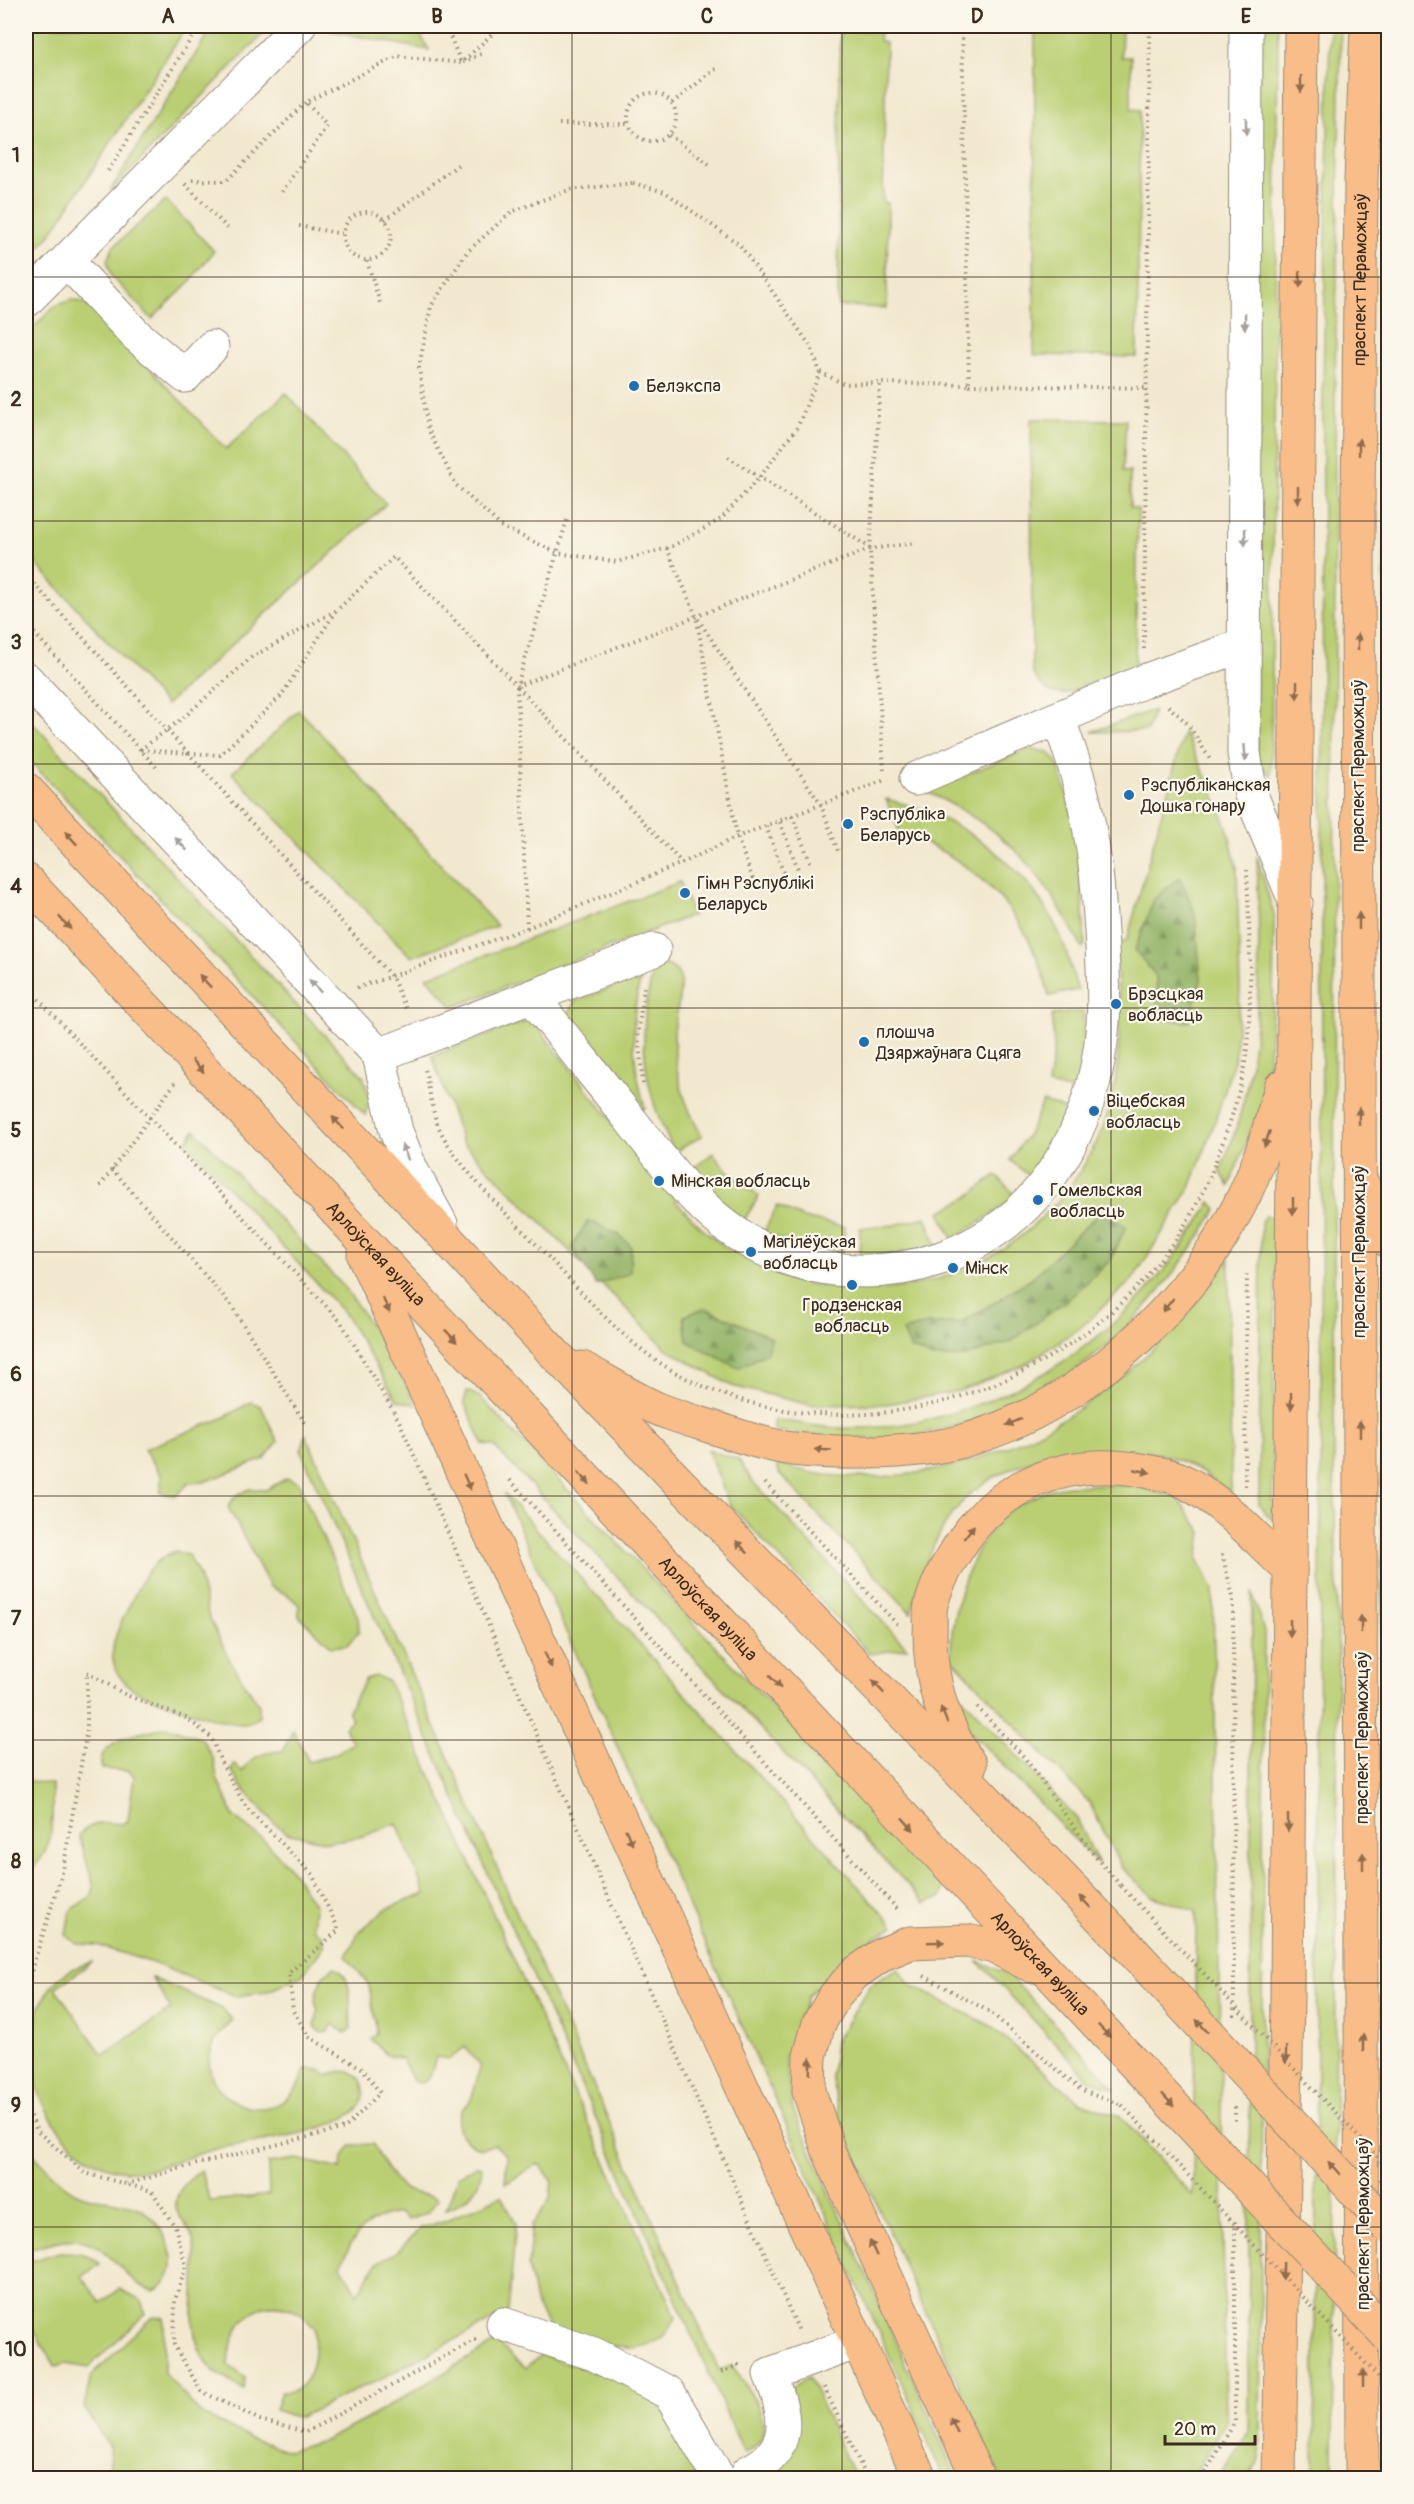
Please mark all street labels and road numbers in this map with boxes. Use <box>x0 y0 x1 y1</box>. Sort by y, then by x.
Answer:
street label: праспект Пераможцаў <box>1348 193 1373 366</box>
street label: праспект Пераможцаў <box>1347 680 1370 852</box>
street label: праспект Пераможцаў <box>1348 1166 1371 1338</box>
street label: Арлоўская вуліца <box>321 1197 430 1311</box>
street label: Арлоўская вуліца <box>653 1552 762 1666</box>
street label: праспект Пераможцаў <box>1351 1652 1374 1824</box>
street label: Арлоўская вуліца <box>985 1906 1094 2021</box>
street label: праспект Пераможцаў <box>1352 2138 1375 2310</box>

